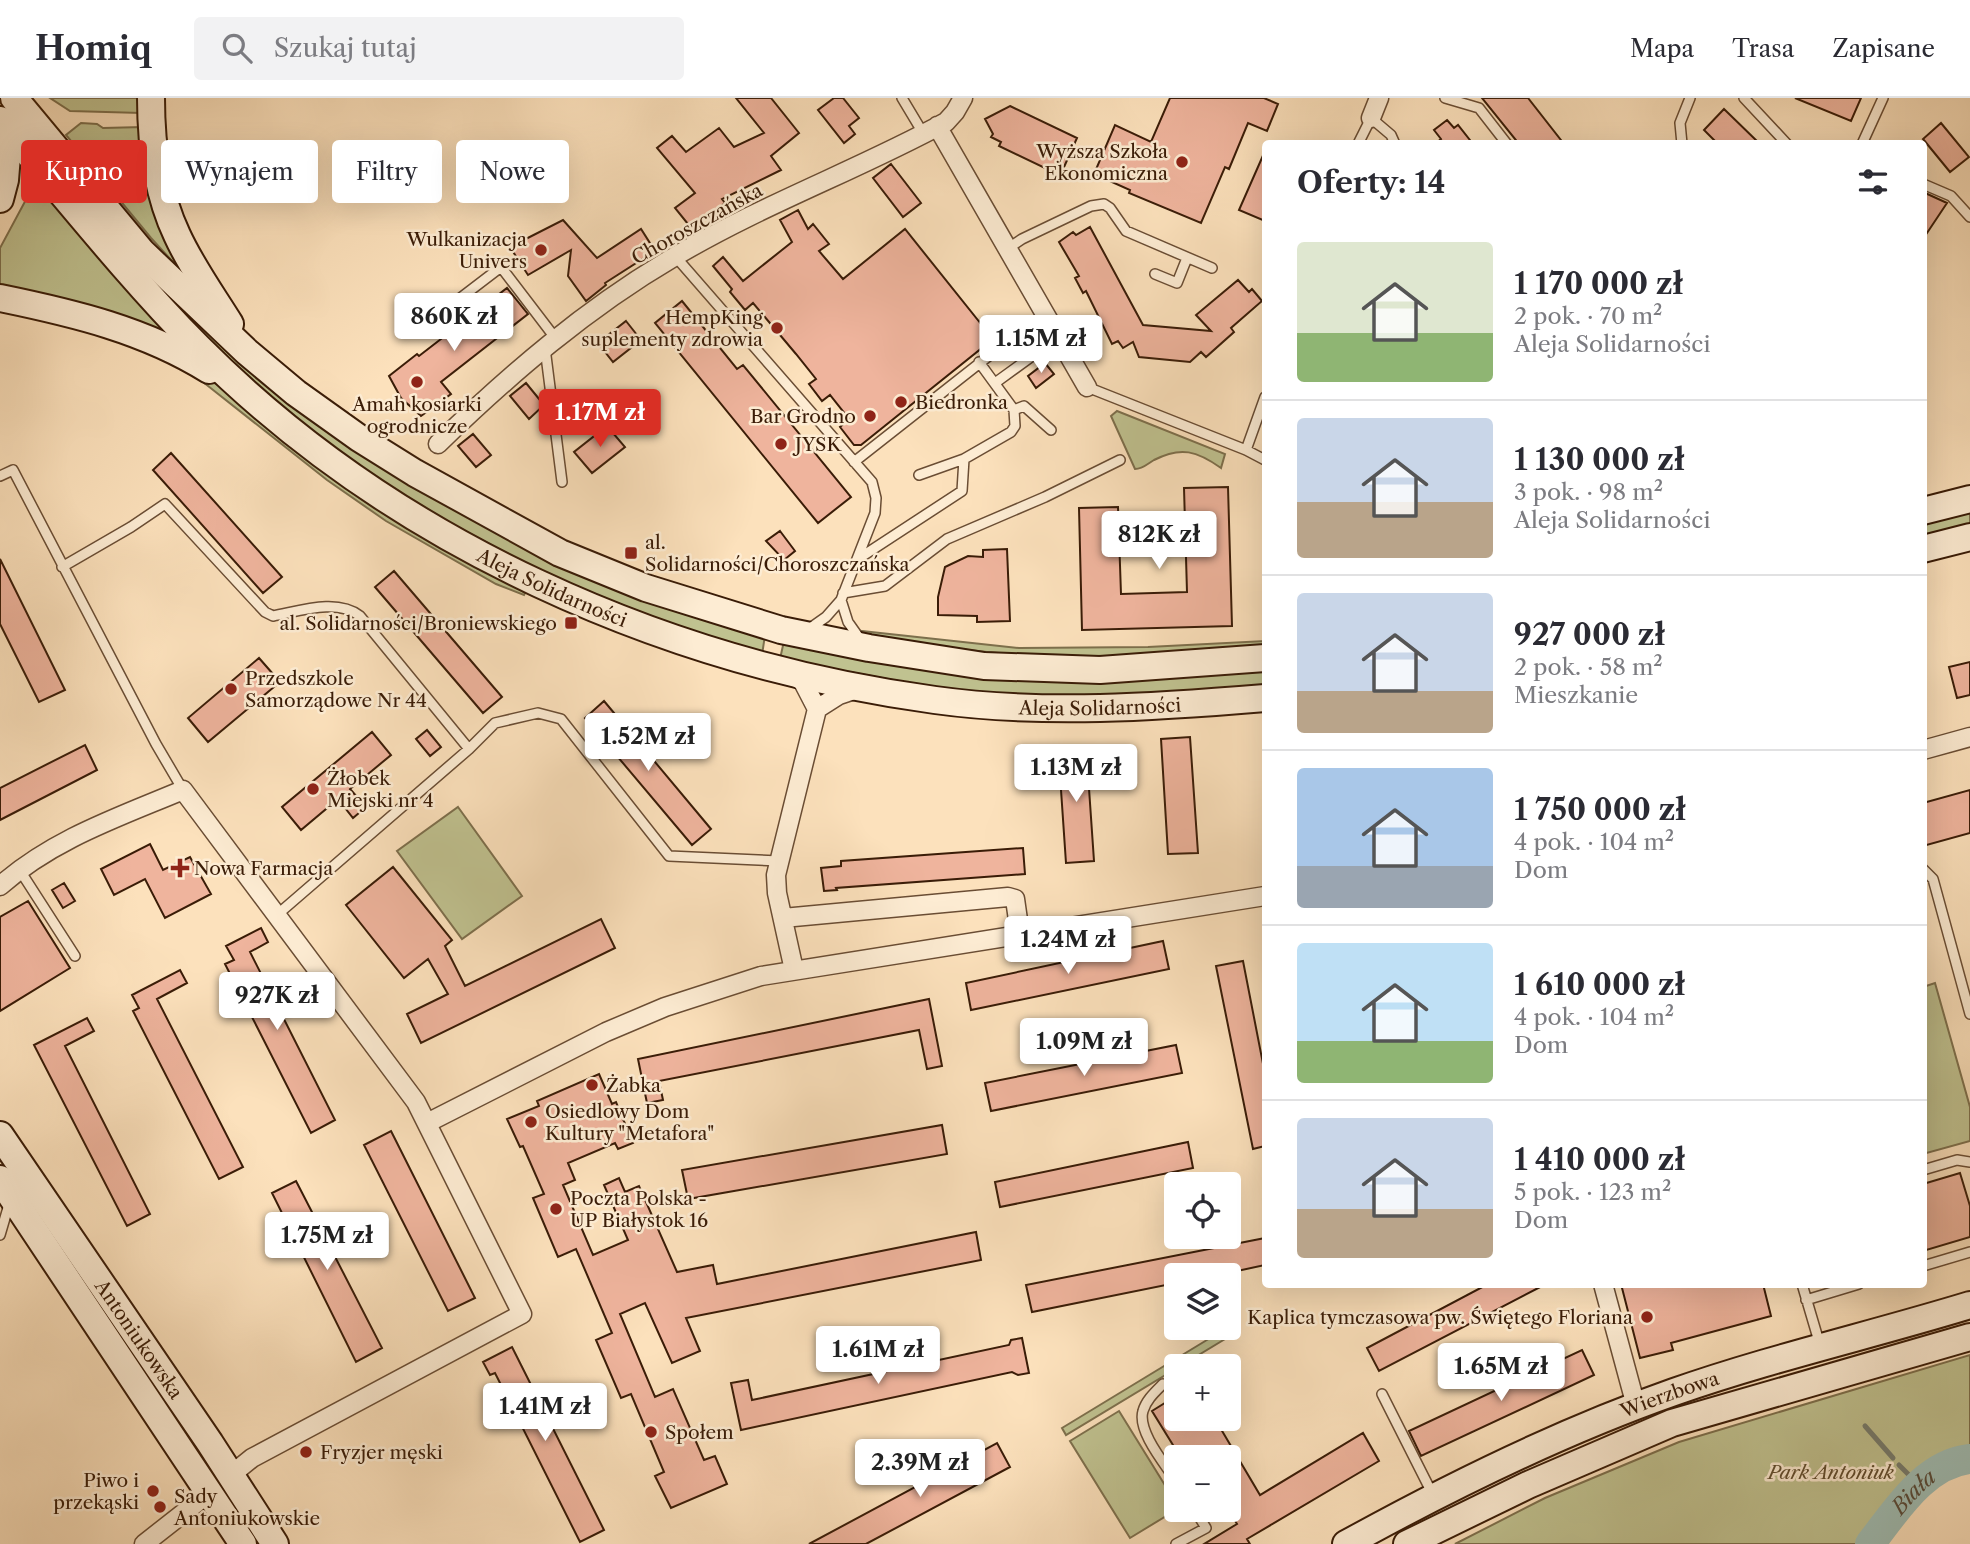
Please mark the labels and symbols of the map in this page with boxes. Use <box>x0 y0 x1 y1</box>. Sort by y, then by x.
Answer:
place label: Wyższa Szkoła Ekonomiczna <box>1035 140 1168 185</box>
marker: Wyższa Szkoła Ekonomiczna <box>1174 154 1190 170</box>
street label: Choroszczańska <box>628 179 766 269</box>
place label: Wulkanizacja Univers <box>405 228 527 273</box>
marker: Wulkanizacja Univers <box>533 242 549 258</box>
pin: 860K zł <box>389 294 519 353</box>
place label: HempKing suplementy zdrowia <box>581 306 764 351</box>
pin: 1.15M zł <box>969 316 1113 375</box>
marker: HempKing suplementy zdrowia <box>769 320 785 336</box>
marker: Amah kosiarki ogrodnicze <box>409 374 425 390</box>
pin: 1.17M zł <box>528 390 672 449</box>
place label: Biedronka <box>915 391 1008 414</box>
place label: Amah kosiarki ogrodnicze <box>351 393 482 438</box>
marker: Biedronka <box>893 394 909 410</box>
place label: Bar Grodno <box>750 405 856 428</box>
marker: Bar Grodno <box>862 408 878 424</box>
place label: JYSK <box>792 433 842 456</box>
marker: JYSK <box>773 436 789 452</box>
pin: 812K zł <box>1094 512 1224 571</box>
place label: al. Solidarności/Choroszczańska <box>645 531 910 576</box>
street label: Aleja Solidarności <box>472 543 630 632</box>
marker: al. Solidarności/Choroszczańska <box>623 545 639 561</box>
place label: al. Solidarności/Broniewskiego <box>280 612 557 635</box>
marker: al. Solidarności/Broniewskiego <box>563 615 579 631</box>
place label: Przedszkole Samorządowe Nr 44 <box>245 667 427 712</box>
marker: Przedszkole Samorządowe Nr 44 <box>223 681 239 697</box>
street label: Aleja Solidarności <box>1017 693 1182 720</box>
pin: 1.52M zł <box>576 714 720 773</box>
pin: 1.13M zł <box>1004 744 1148 804</box>
place label: Żłobek Miejski nr 4 <box>327 767 434 812</box>
marker: Żłobek Miejski nr 4 <box>305 781 321 797</box>
place label: Nowa Farmacja <box>194 857 333 880</box>
marker: Nowa Farmacja <box>172 860 188 876</box>
pin: 1.24M zł <box>996 916 1140 976</box>
pin: 927K zł <box>212 972 342 1032</box>
pin: 1.09M zł <box>1012 1018 1156 1078</box>
place label: Żabka <box>606 1074 661 1097</box>
marker: Żabka <box>584 1077 600 1093</box>
place label: Osiedlowy Dom Kultury "Metafora" <box>545 1100 714 1145</box>
marker: Osiedlowy Dom Kultury "Metafora" <box>523 1114 539 1130</box>
place label: Poczta Polska - UP Białystok 16 <box>570 1187 708 1232</box>
marker: Poczta Polska - UP Białystok 16 <box>548 1201 564 1217</box>
pin: 1.75M zł <box>255 1212 399 1272</box>
street label: Antoniukowska <box>90 1274 188 1403</box>
place label: Kaplica tymczasowa pw. Świętego Floriana <box>1247 1306 1633 1329</box>
marker: Kaplica tymczasowa pw. Świętego Floriana <box>1639 1309 1655 1325</box>
pin: 1.61M zł <box>806 1326 950 1386</box>
pin: 1.65M zł <box>1429 1344 1573 1403</box>
street label: Wierzbowa <box>1616 1366 1722 1423</box>
pin: 1.41M zł <box>473 1384 617 1443</box>
place label: Społem <box>665 1421 734 1444</box>
marker: Społem <box>643 1424 659 1440</box>
pin: 2.39M zł <box>848 1440 992 1499</box>
place label: Fryzjer męski <box>320 1441 443 1464</box>
marker: Fryzjer męski <box>298 1444 314 1460</box>
park label: Park Antoniuk <box>1766 1461 1894 1484</box>
water label: Biała <box>1884 1463 1940 1520</box>
place label: Piwo i przekąski <box>53 1469 139 1514</box>
marker: Piwo i przekąski <box>145 1483 161 1499</box>
place label: Sady Antoniukowskie <box>173 1485 320 1530</box>
marker: Sady Antoniukowskie <box>152 1499 168 1515</box>

